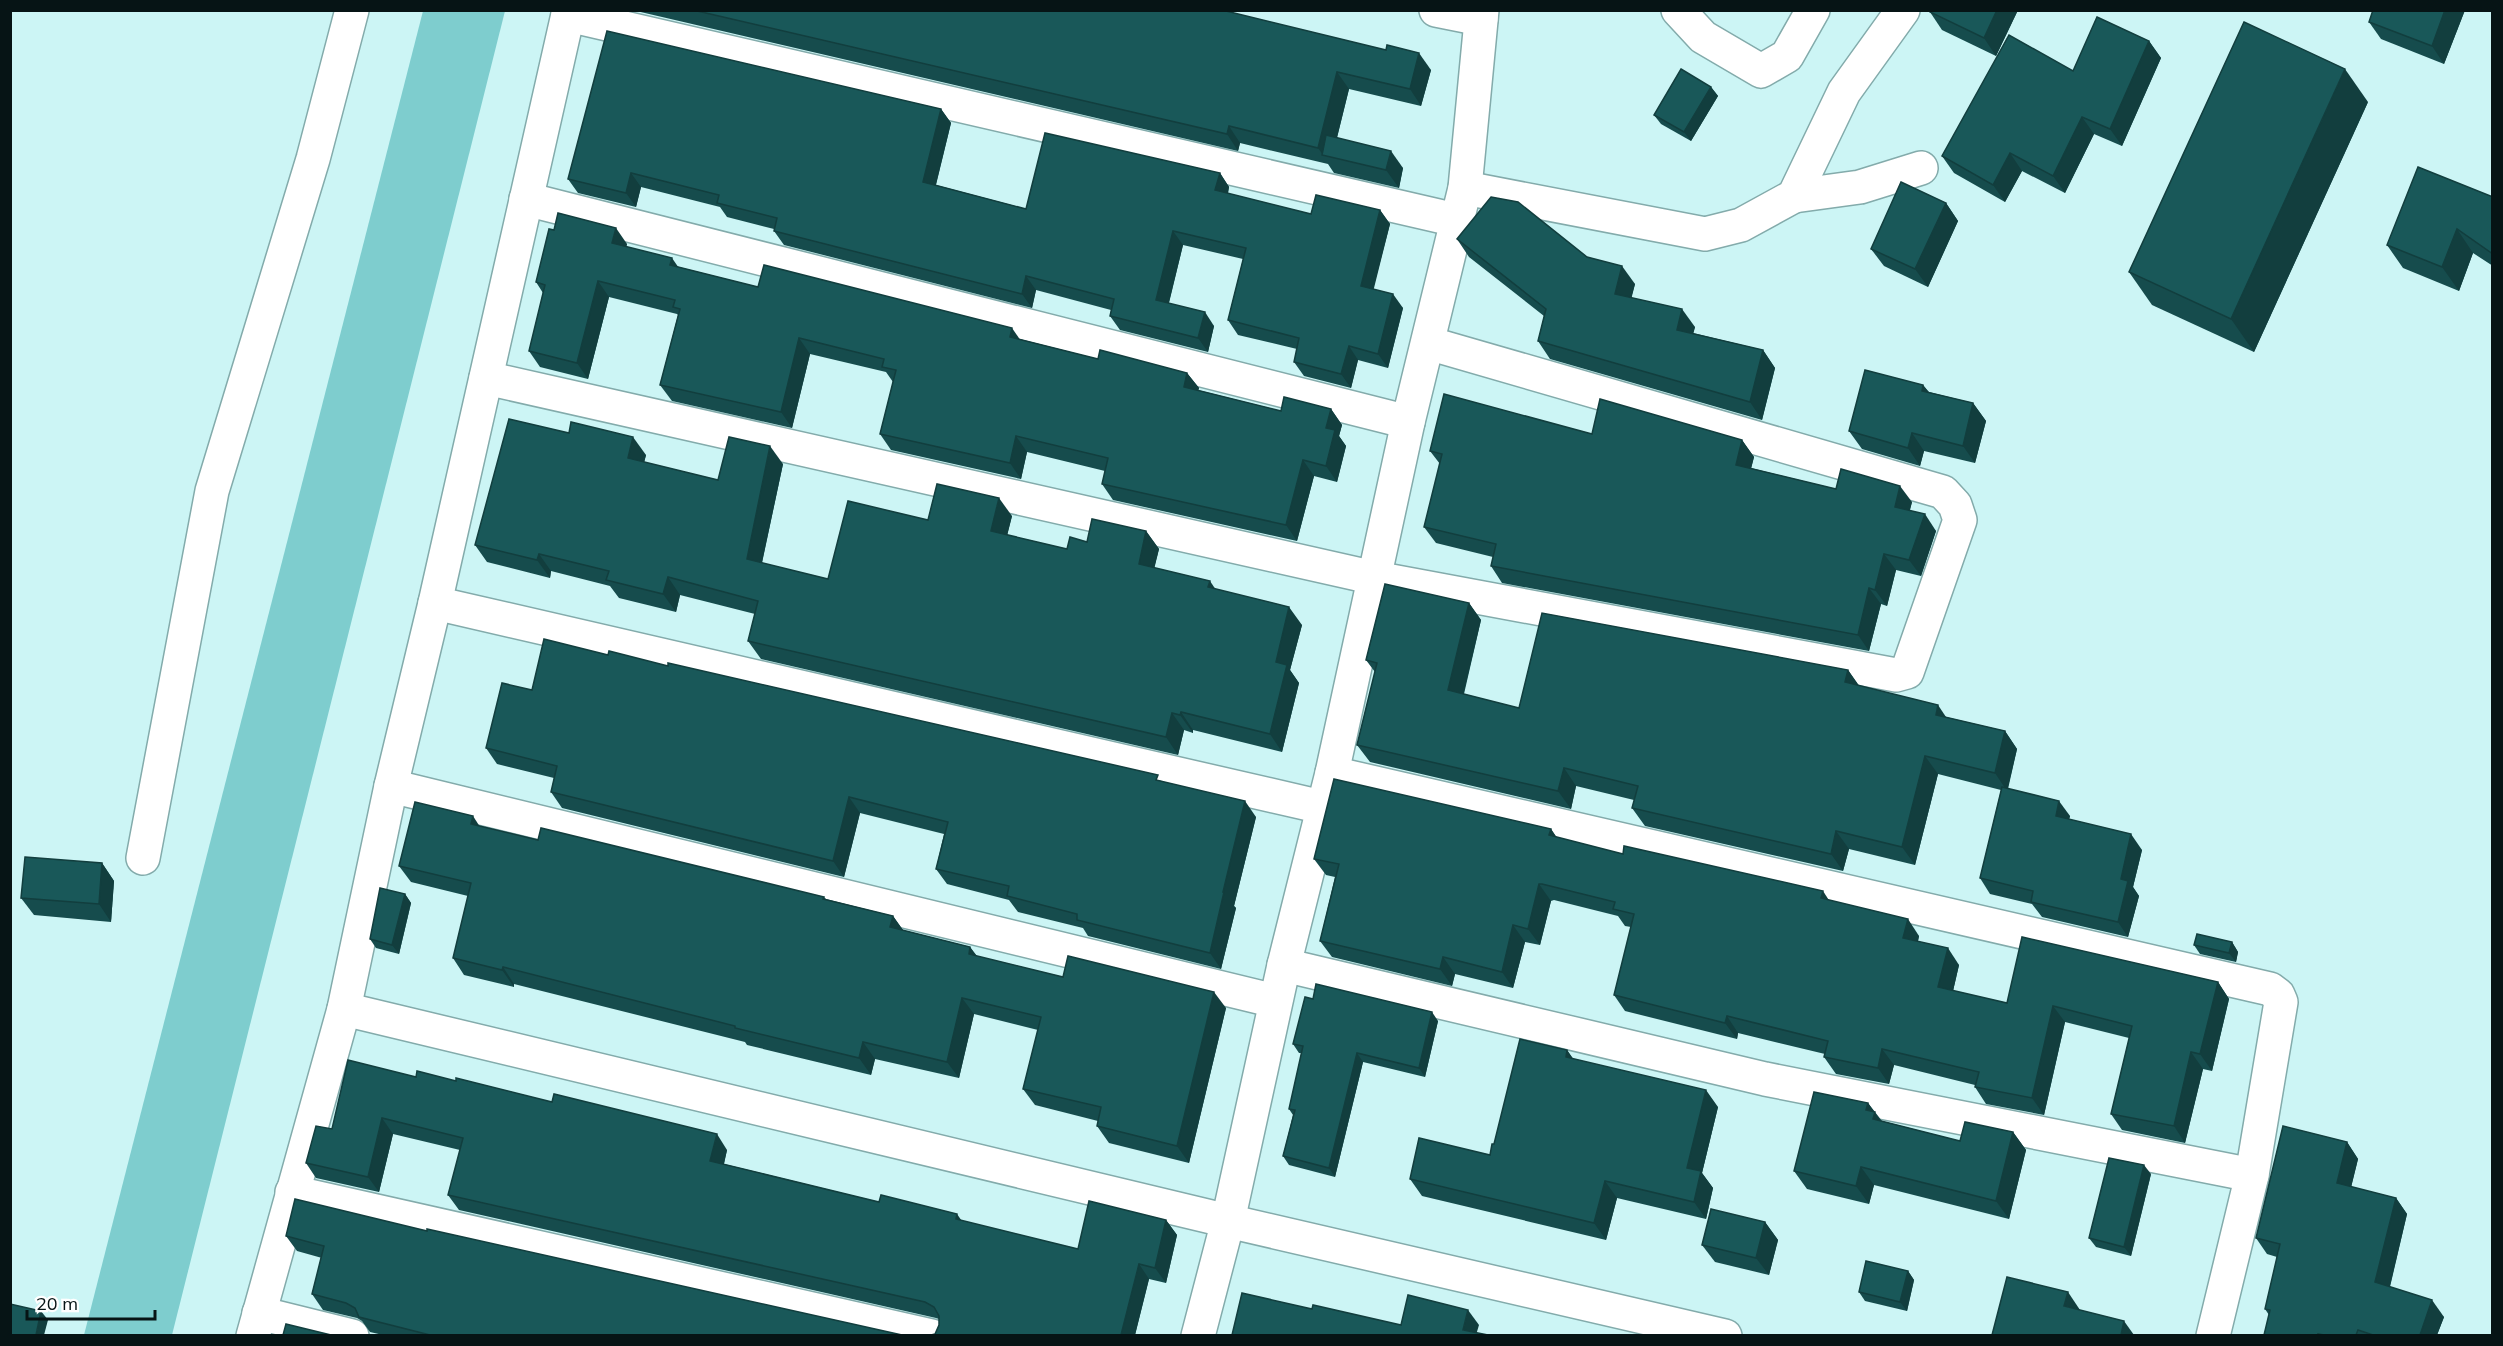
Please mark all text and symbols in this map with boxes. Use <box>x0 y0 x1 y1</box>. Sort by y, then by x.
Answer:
scale bar <box>27 1283 154 1321</box>
text: 20 m <box>36 1292 78 1315</box>

